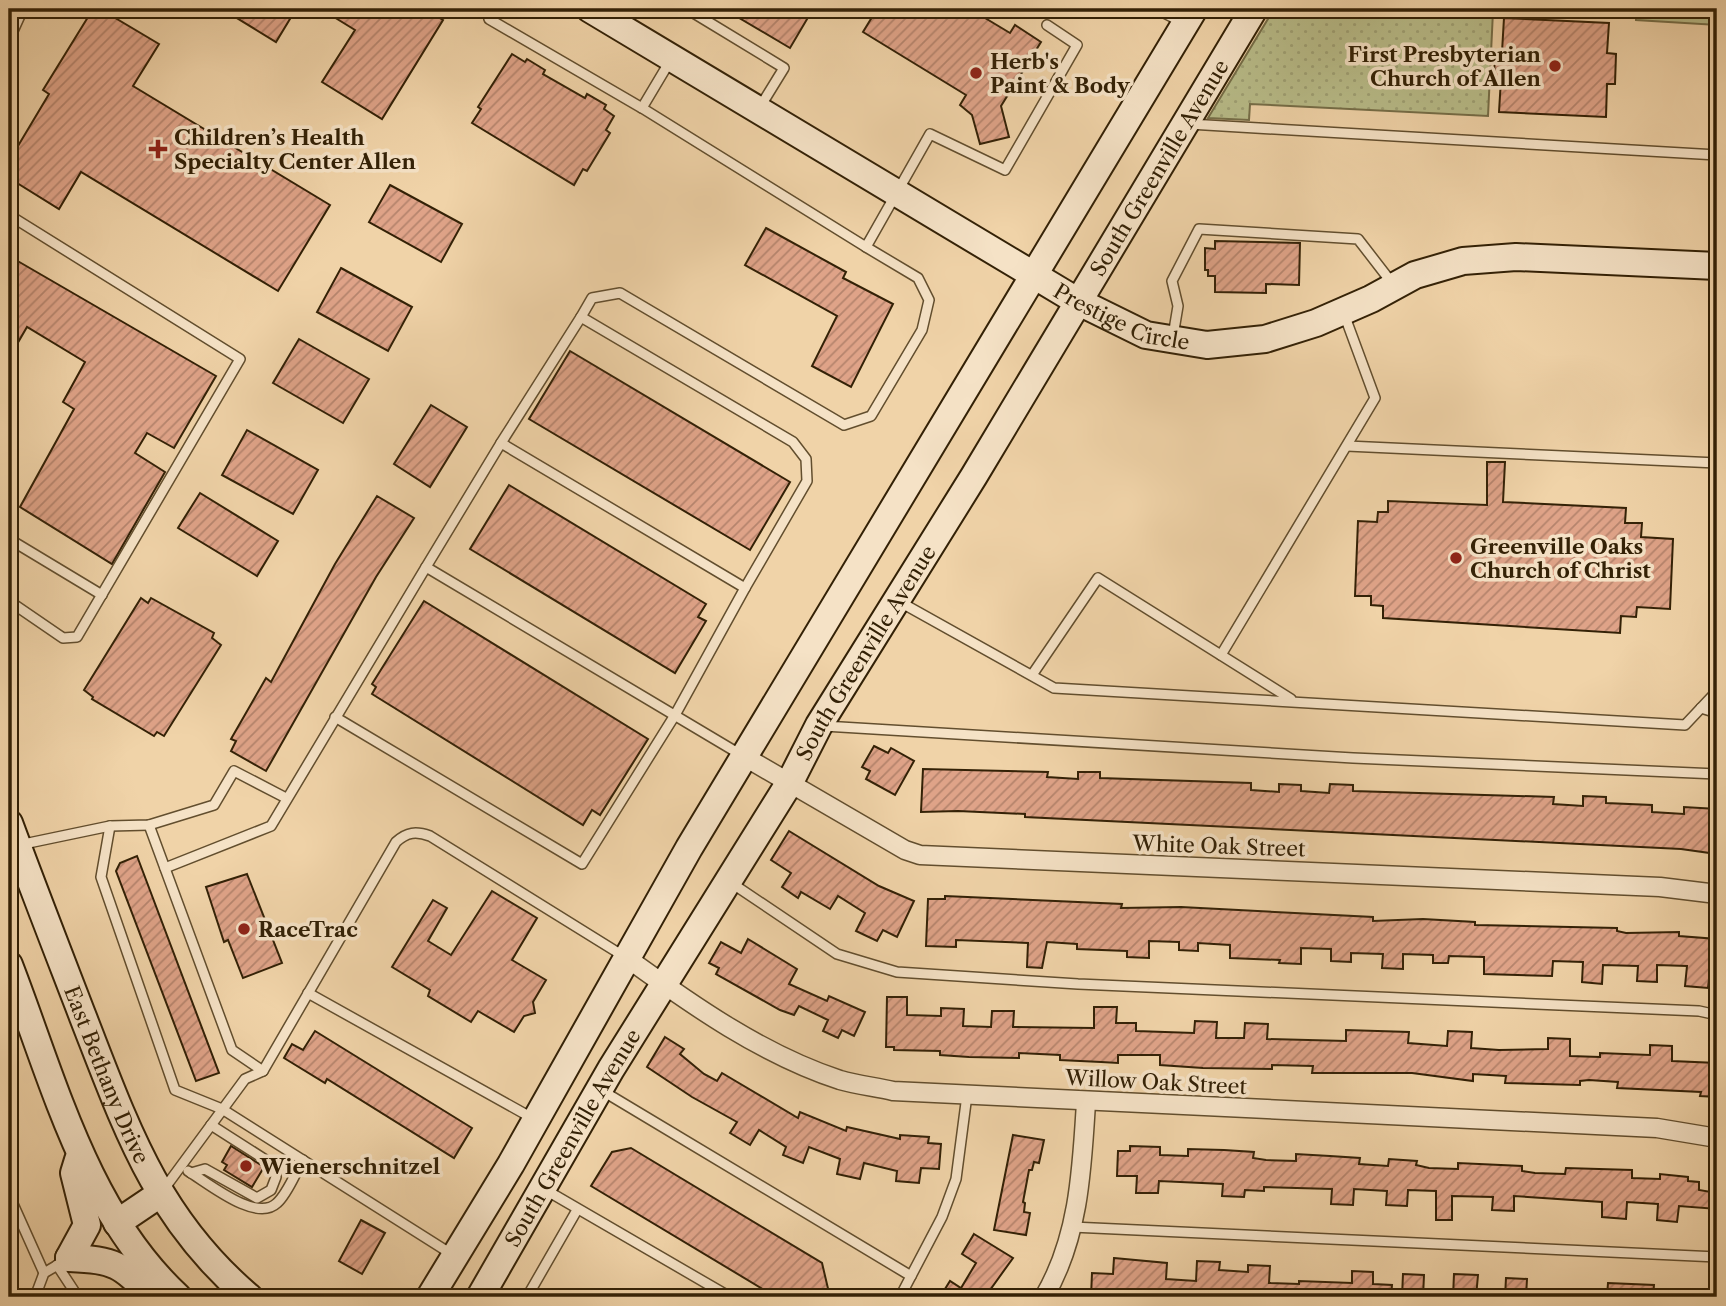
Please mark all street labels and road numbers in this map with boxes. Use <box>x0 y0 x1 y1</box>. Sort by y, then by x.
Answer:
street label: South Greenville Avenue <box>1084 55 1233 280</box>
street label: Prestige Circle <box>1049 278 1192 354</box>
street label: South Greenville Avenue <box>791 540 940 765</box>
street label: White Oak Street <box>1131 830 1307 862</box>
street label: East Bethany Drive <box>60 982 155 1168</box>
street label: South Greenville Avenue <box>499 1024 645 1251</box>
street label: Willow Oak Street <box>1064 1065 1248 1099</box>

